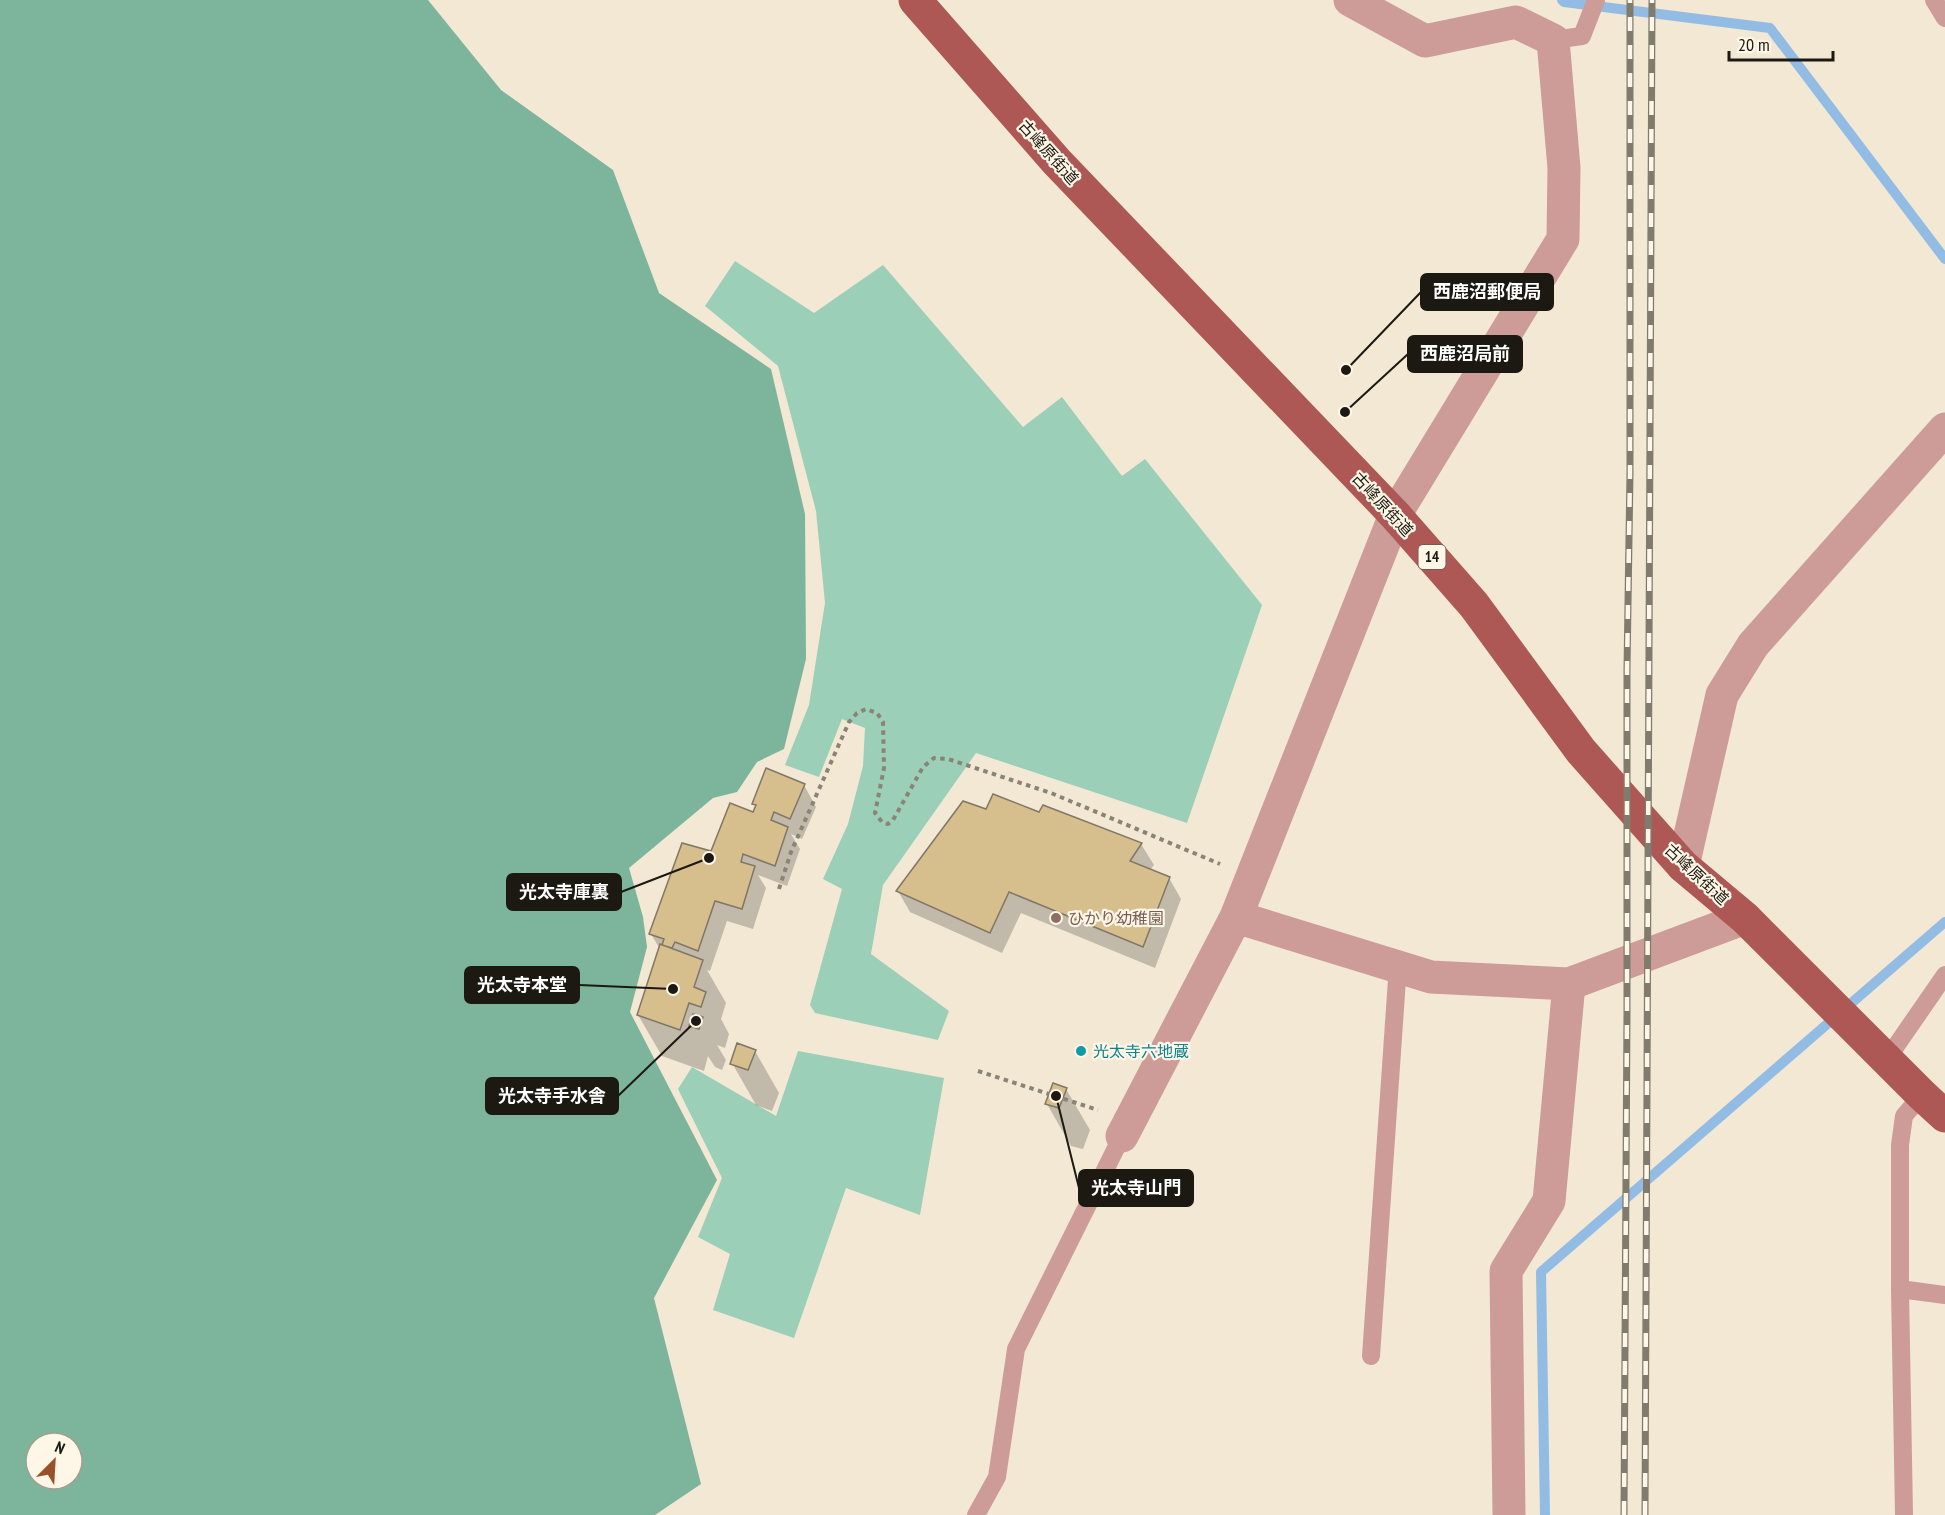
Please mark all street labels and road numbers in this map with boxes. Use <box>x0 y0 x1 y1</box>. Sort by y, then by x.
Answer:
street label: 古峰原街道 <box>1015 116 1083 188</box>
street label: 古峰原街道 <box>1348 468 1418 540</box>
road number: 14 <box>1418 545 1446 569</box>
street label: 古峰原街道 <box>1661 839 1733 909</box>

